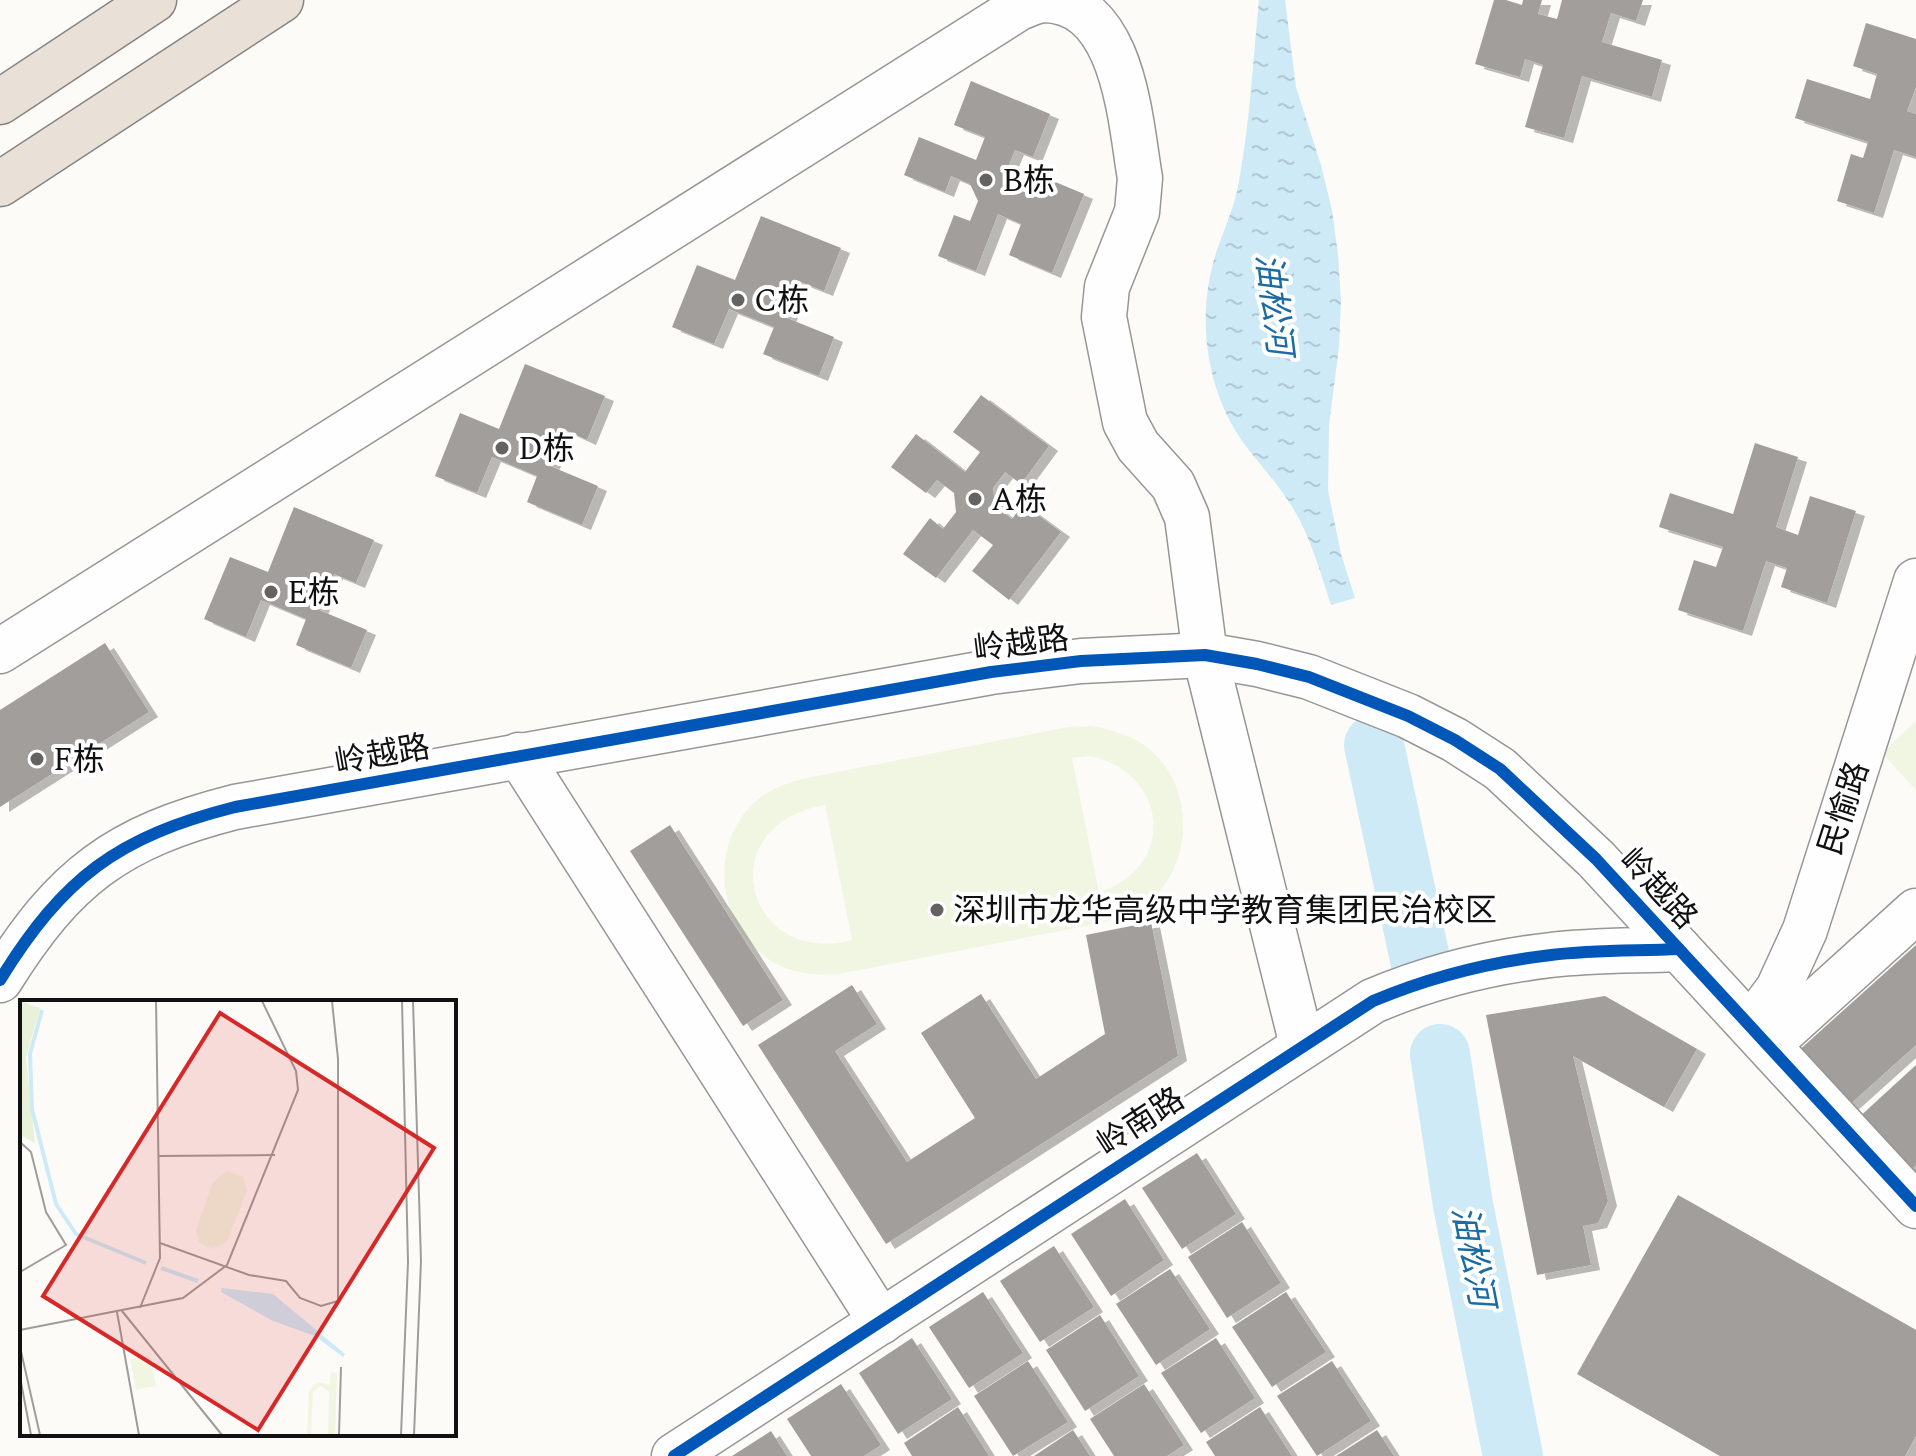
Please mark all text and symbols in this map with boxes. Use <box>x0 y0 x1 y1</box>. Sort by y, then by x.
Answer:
place label: B栋 <box>1002 157 1055 206</box>
marker: B栋 <box>977 171 995 189</box>
water label: 油松河 <box>1241 250 1306 364</box>
place label: C栋 <box>754 277 809 326</box>
marker: C栋 <box>729 291 747 309</box>
place label: D栋 <box>518 425 575 474</box>
marker: D栋 <box>493 439 511 457</box>
place label: A栋 <box>991 476 1047 525</box>
marker: A栋 <box>966 490 984 508</box>
place label: E栋 <box>287 569 340 618</box>
marker: E栋 <box>262 583 280 601</box>
street label: 岭越路 <box>971 614 1072 675</box>
street label: 岭越路 <box>331 723 434 788</box>
place label: F栋 <box>53 736 105 785</box>
marker: F栋 <box>28 750 46 768</box>
street label: 民愉路 <box>1806 755 1883 862</box>
street label: 岭越路 <box>1607 837 1709 941</box>
place label: 深圳市龙华高级中学教育集团民治校区 <box>953 887 1497 936</box>
marker: 深圳市龙华高级中学教育集团民治校区 <box>928 901 946 919</box>
inset map <box>20 1000 456 1436</box>
street label: 岭南路 <box>1087 1076 1194 1169</box>
water label: 油松河 <box>1437 1201 1508 1317</box>

